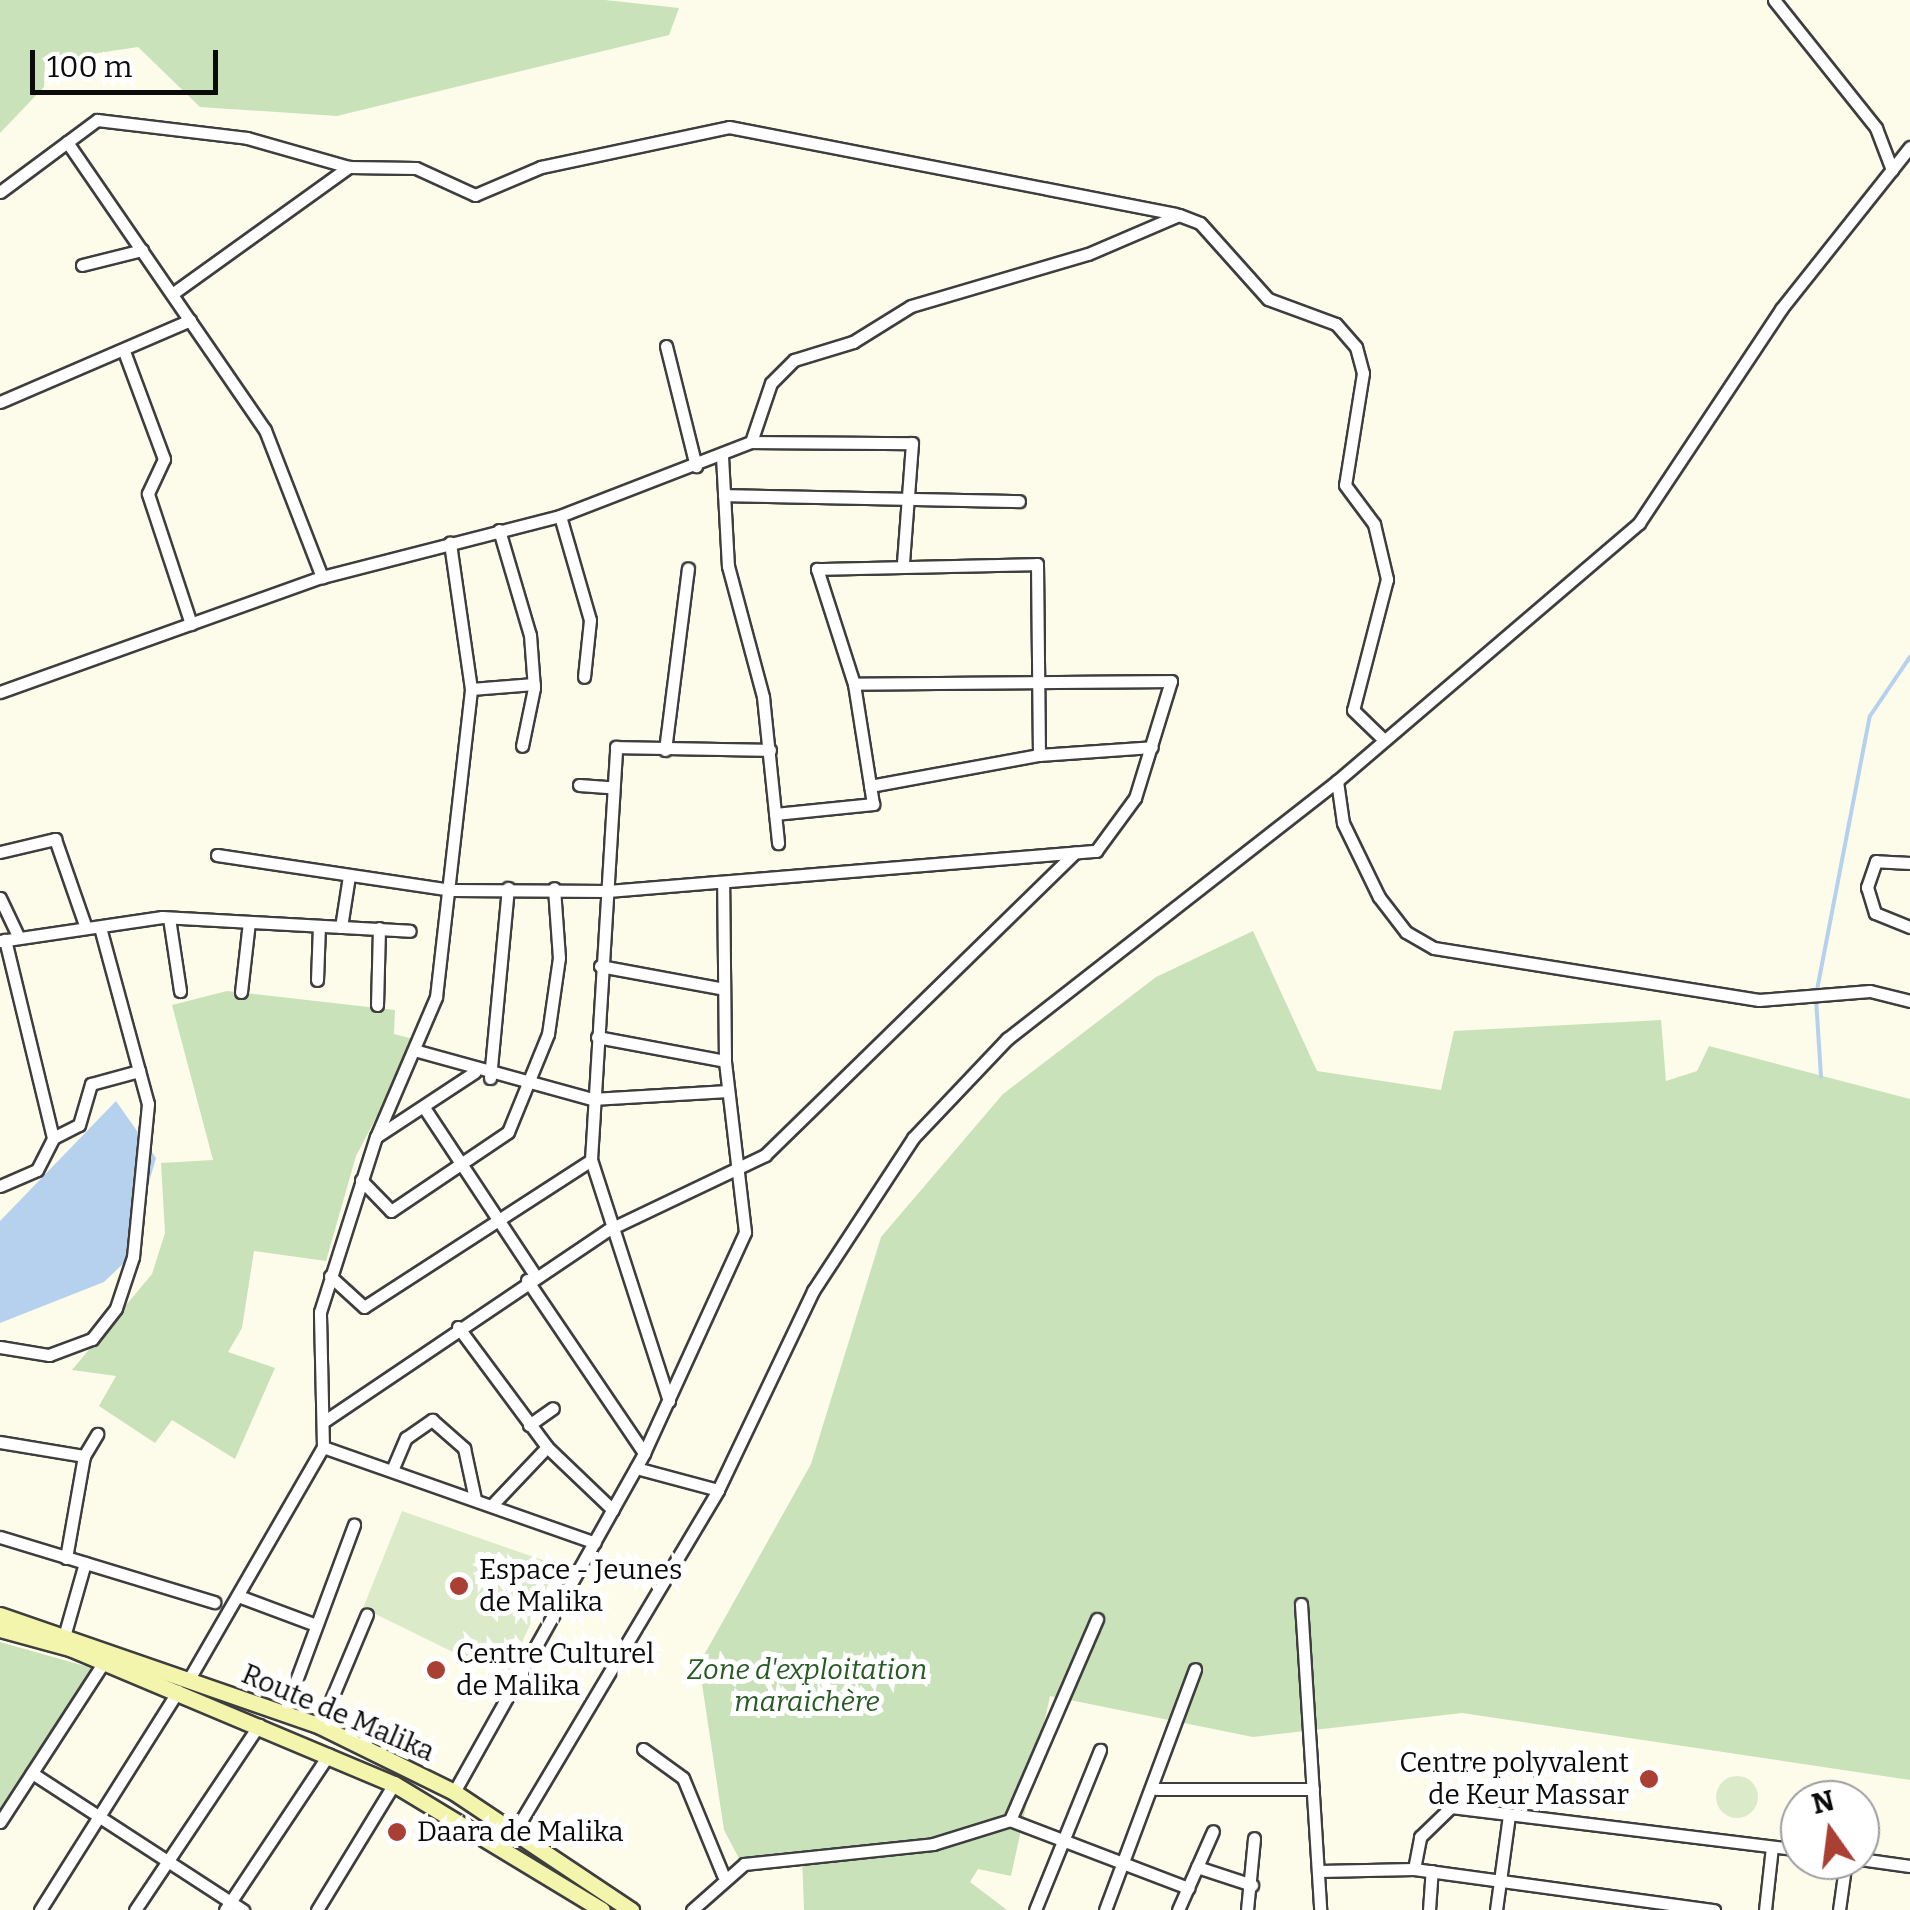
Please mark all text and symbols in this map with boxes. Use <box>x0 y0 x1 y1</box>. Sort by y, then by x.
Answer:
scale bar <box>35 30 222 92</box>
text: 100 m <box>47 49 132 85</box>
place label: Espace - Jeunes de Malika <box>479 1553 682 1619</box>
marker: Espace - Jeunes de Malika <box>448 1575 470 1597</box>
place label: Centre Culturel de Malika <box>456 1637 654 1703</box>
park label: Zone d'exploitation maraichère <box>687 1653 927 1719</box>
street label: Route de Malika <box>237 1657 439 1769</box>
marker: Centre Culturel de Malika <box>425 1659 447 1681</box>
place label: Centre polyvalent de Keur Massar <box>1399 1746 1629 1812</box>
marker: Centre polyvalent de Keur Massar <box>1638 1768 1660 1790</box>
north arrow <box>1780 1780 1880 1880</box>
text: N <box>1809 1784 1838 1821</box>
place label: Daara de Malika <box>417 1815 624 1849</box>
marker: Daara de Malika <box>386 1821 408 1843</box>

